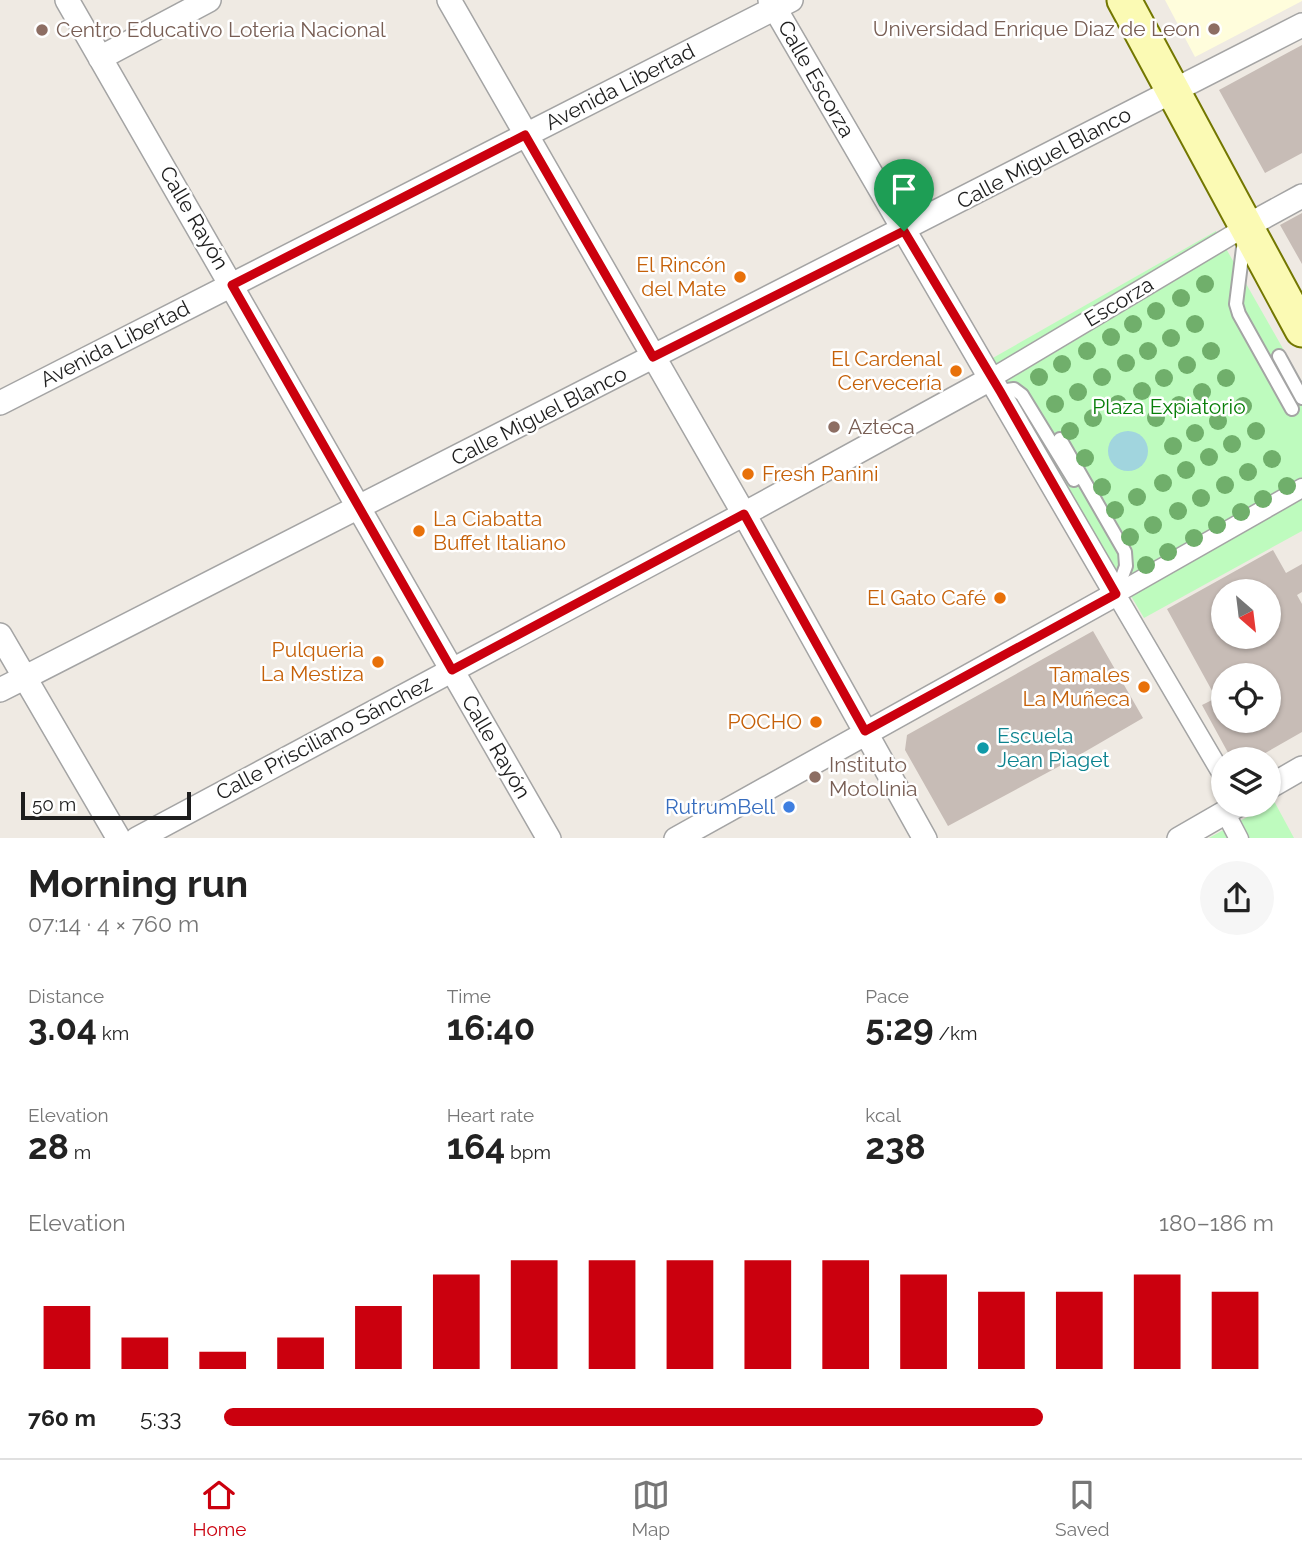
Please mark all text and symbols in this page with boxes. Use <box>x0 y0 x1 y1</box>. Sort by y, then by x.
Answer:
street label: Calle Escorza <box>773 16 860 142</box>
place label: Universidad Enrique Diaz de Leon <box>873 16 1200 41</box>
place label: Centro Educativo Loteria Nacional <box>56 17 386 42</box>
marker: Universidad Enrique Diaz de Leon <box>1206 21 1222 37</box>
marker: Centro Educativo Loteria Nacional <box>34 22 50 38</box>
street label: Avenida Libertad <box>541 38 699 135</box>
street label: Calle Miguel Blanco <box>952 101 1135 214</box>
pin <box>874 159 934 231</box>
street label: Calle Rayón <box>155 162 234 274</box>
icon: arrive <box>885 170 923 208</box>
place label: El Rincón del Mate <box>636 252 726 301</box>
marker: El Rincón del Mate <box>732 269 748 285</box>
street label: Escorza <box>1080 271 1158 332</box>
street label: Avenida Libertad <box>36 295 194 392</box>
place label: El Cardenal Cervecería <box>831 346 942 395</box>
street label: Calle Miguel Blanco <box>447 361 631 471</box>
marker: El Cardenal Cervecería <box>948 363 964 379</box>
park label: Plaza Expiatorio <box>1092 394 1246 419</box>
place label: Azteca <box>848 414 915 439</box>
marker: Azteca <box>826 419 842 435</box>
place label: Fresh Panini <box>762 461 879 486</box>
marker: Fresh Panini <box>740 466 756 482</box>
place label: La Ciabatta Buffet Italiano <box>433 506 566 555</box>
marker: La Ciabatta Buffet Italiano <box>411 523 427 539</box>
north arrow <box>1211 579 1281 649</box>
map controls <box>1211 579 1281 817</box>
place label: El Gato Café <box>867 585 986 610</box>
marker: El Gato Café <box>992 590 1008 606</box>
place label: Pulqueria La Mestiza <box>261 637 364 686</box>
marker: Pulqueria La Mestiza <box>370 654 386 670</box>
place label: Tamales La Muñeca <box>1023 662 1130 711</box>
button: locate <box>1211 663 1281 733</box>
street label: Calle Prisciliano Sánchez <box>212 670 436 805</box>
marker: Tamales La Muñeca <box>1136 679 1152 695</box>
street label: Calle Rayón <box>457 691 536 803</box>
place label: POCHO <box>727 709 802 734</box>
marker: POCHO <box>808 714 824 730</box>
place label: Escuela Jean Piaget <box>997 723 1110 772</box>
marker: Escuela Jean Piaget <box>975 740 991 756</box>
button: layers <box>1211 747 1281 817</box>
place label: Instituto Motolinia <box>829 752 917 801</box>
marker: Instituto Motolinia <box>807 769 823 785</box>
scale bar <box>21 790 191 821</box>
text: 50 m <box>32 793 76 815</box>
place label: RutrumBell <box>665 794 775 819</box>
marker: RutrumBell <box>781 799 797 815</box>
text: Morning run <box>28 861 248 906</box>
button: share <box>1200 861 1274 935</box>
text: 07:14 · 4 × 760 m <box>28 910 199 937</box>
text: Distance <box>28 985 104 1007</box>
text: Time <box>447 985 491 1007</box>
text: Pace <box>865 985 909 1007</box>
text: 3.04 <box>28 1007 97 1048</box>
text: 16:40 <box>447 1007 535 1048</box>
text: 5:29 <box>865 1007 934 1048</box>
text: km <box>97 1022 129 1044</box>
text: /km <box>934 1022 978 1044</box>
text: Elevation <box>28 1104 109 1126</box>
text: Heart rate <box>447 1104 534 1126</box>
text: kcal <box>865 1104 901 1126</box>
text: 28 <box>28 1126 69 1167</box>
text: 164 <box>447 1126 505 1167</box>
text: 238 <box>865 1126 926 1167</box>
text: m <box>69 1141 91 1163</box>
text: bpm <box>505 1141 551 1163</box>
text: Elevation <box>28 1209 126 1236</box>
text: 180–186 m <box>1159 1209 1274 1236</box>
text: 760 m <box>28 1404 96 1431</box>
text: 5:33 <box>140 1404 181 1431</box>
tab: Home <box>193 1476 246 1540</box>
tab: Map <box>631 1476 670 1540</box>
tab: Saved <box>1055 1476 1109 1540</box>

